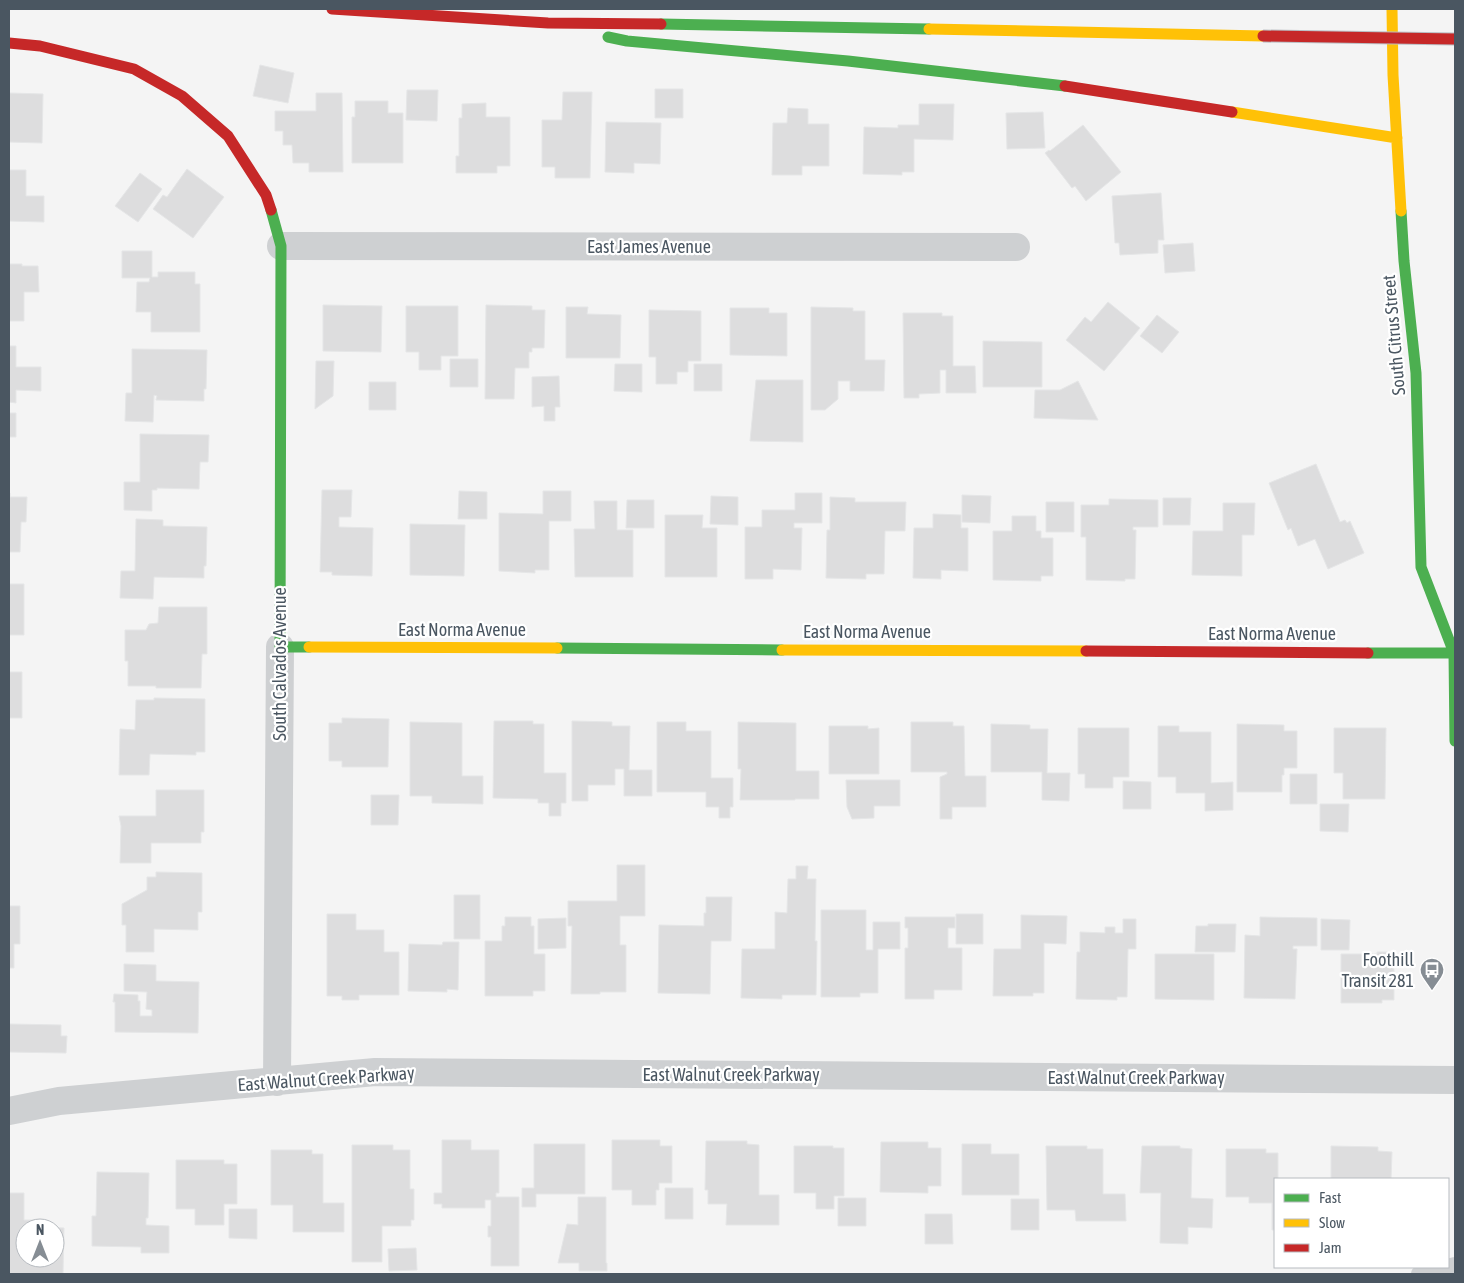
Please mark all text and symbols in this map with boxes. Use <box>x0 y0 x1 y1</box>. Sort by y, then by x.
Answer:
street label: East James Avenue <box>587 236 711 257</box>
street label: South Citrus Street <box>1378 274 1409 396</box>
street label: South Calvados Avenue <box>269 587 290 741</box>
street label: East Norma Avenue <box>398 619 526 640</box>
street label: East Norma Avenue <box>803 621 931 642</box>
street label: East Norma Avenue <box>1208 623 1336 644</box>
place label: Foothill Transit 281 <box>1342 949 1414 991</box>
bus stop icon: Foothill Transit 281 <box>1419 957 1445 991</box>
street label: East Walnut Creek Parkway <box>237 1062 415 1095</box>
street label: East Walnut Creek Parkway <box>642 1064 820 1085</box>
street label: East Walnut Creek Parkway <box>1047 1067 1225 1088</box>
legend <box>1274 1178 1449 1268</box>
text: Fast <box>1319 1189 1341 1206</box>
text: Slow <box>1319 1214 1345 1231</box>
north arrow <box>15 1218 65 1268</box>
text: N <box>36 1222 44 1238</box>
text: Jam <box>1319 1239 1342 1256</box>

